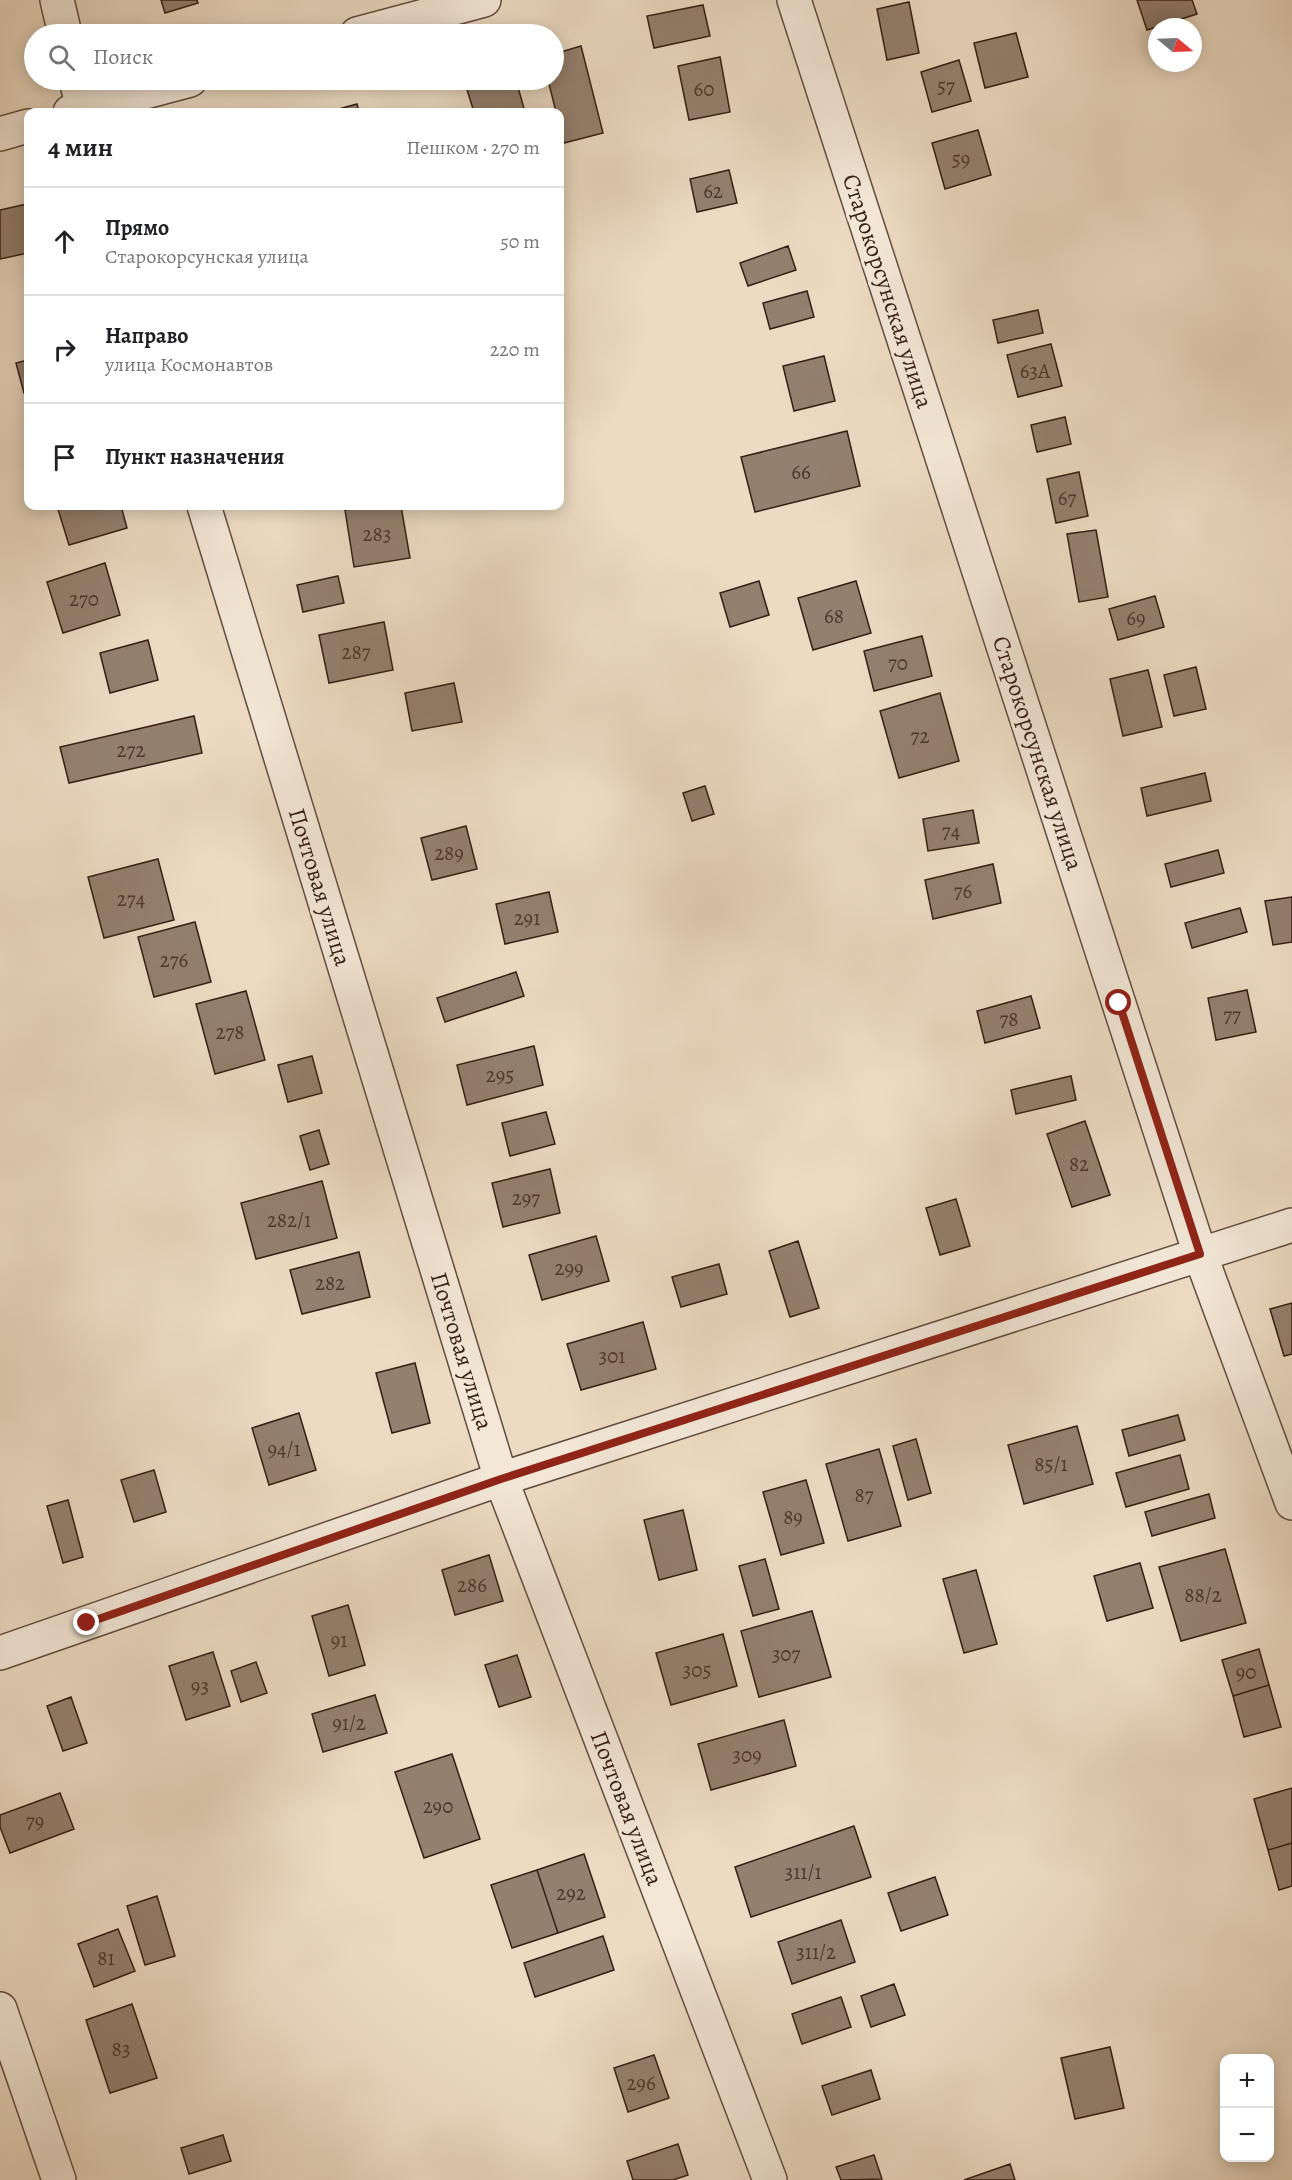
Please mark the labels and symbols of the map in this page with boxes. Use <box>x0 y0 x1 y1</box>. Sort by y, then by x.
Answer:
north arrow <box>1148 18 1202 72</box>
house number: 57 <box>937 72 955 100</box>
house number: 60 <box>694 75 714 103</box>
house number: 59 <box>952 145 970 173</box>
street label: Старокорсунская улица <box>835 170 941 412</box>
house number: 62 <box>703 177 723 205</box>
house number: 63А <box>1020 357 1051 385</box>
house number: 66 <box>791 458 811 486</box>
house number: 67 <box>1058 484 1076 512</box>
house number: 283 <box>363 520 391 548</box>
house number: 270 <box>69 585 99 613</box>
house number: 68 <box>824 602 844 630</box>
house number: 69 <box>1126 604 1146 632</box>
street label: Старокорсунская улица <box>985 632 1091 874</box>
house number: 287 <box>342 638 371 666</box>
house number: 70 <box>888 649 908 677</box>
house number: 72 <box>911 722 929 750</box>
house number: 272 <box>117 736 145 764</box>
street label: Почтовая улица <box>281 804 359 970</box>
house number: 74 <box>942 817 960 845</box>
house number: 289 <box>434 839 464 867</box>
house number: 76 <box>954 877 973 905</box>
house number: 274 <box>117 885 145 913</box>
house number: 291 <box>514 904 540 932</box>
house number: 276 <box>160 946 189 974</box>
route start <box>1105 989 1131 1015</box>
house number: 77 <box>1223 1001 1241 1029</box>
house number: 78 <box>999 1005 1019 1033</box>
house number: 278 <box>216 1018 244 1046</box>
house number: 295 <box>486 1061 514 1089</box>
house number: 82 <box>1069 1150 1089 1178</box>
house number: 297 <box>512 1184 540 1212</box>
house number: 282/1 <box>267 1206 311 1234</box>
house number: 299 <box>554 1254 584 1282</box>
street label: Почтовая улица <box>423 1268 501 1434</box>
house number: 282 <box>315 1269 345 1297</box>
house number: 301 <box>598 1342 626 1370</box>
house number: 94/1 <box>267 1435 301 1463</box>
house number: 85/1 <box>1034 1450 1068 1478</box>
house number: 87 <box>854 1481 874 1509</box>
house number: 89 <box>783 1503 803 1531</box>
house number: 286 <box>457 1571 487 1599</box>
house number: 88/2 <box>1184 1581 1222 1609</box>
route end <box>73 1609 99 1635</box>
house number: 91 <box>331 1626 347 1654</box>
house number: 307 <box>772 1640 801 1668</box>
house number: 305 <box>683 1656 711 1684</box>
house number: 90 <box>1236 1658 1256 1686</box>
house number: 93 <box>191 1672 209 1700</box>
house number: 91/2 <box>332 1709 366 1737</box>
street label: Почтовая улица <box>583 1726 671 1890</box>
house number: 309 <box>732 1741 762 1769</box>
house number: 290 <box>423 1792 453 1820</box>
house number: 79 <box>26 1807 44 1835</box>
house number: 311/1 <box>784 1858 822 1886</box>
house number: 292 <box>556 1879 586 1907</box>
house number: 311/2 <box>796 1938 836 1966</box>
house number: 81 <box>97 1944 115 1972</box>
house number: 83 <box>112 2035 130 2063</box>
house number: 296 <box>626 2069 656 2097</box>

